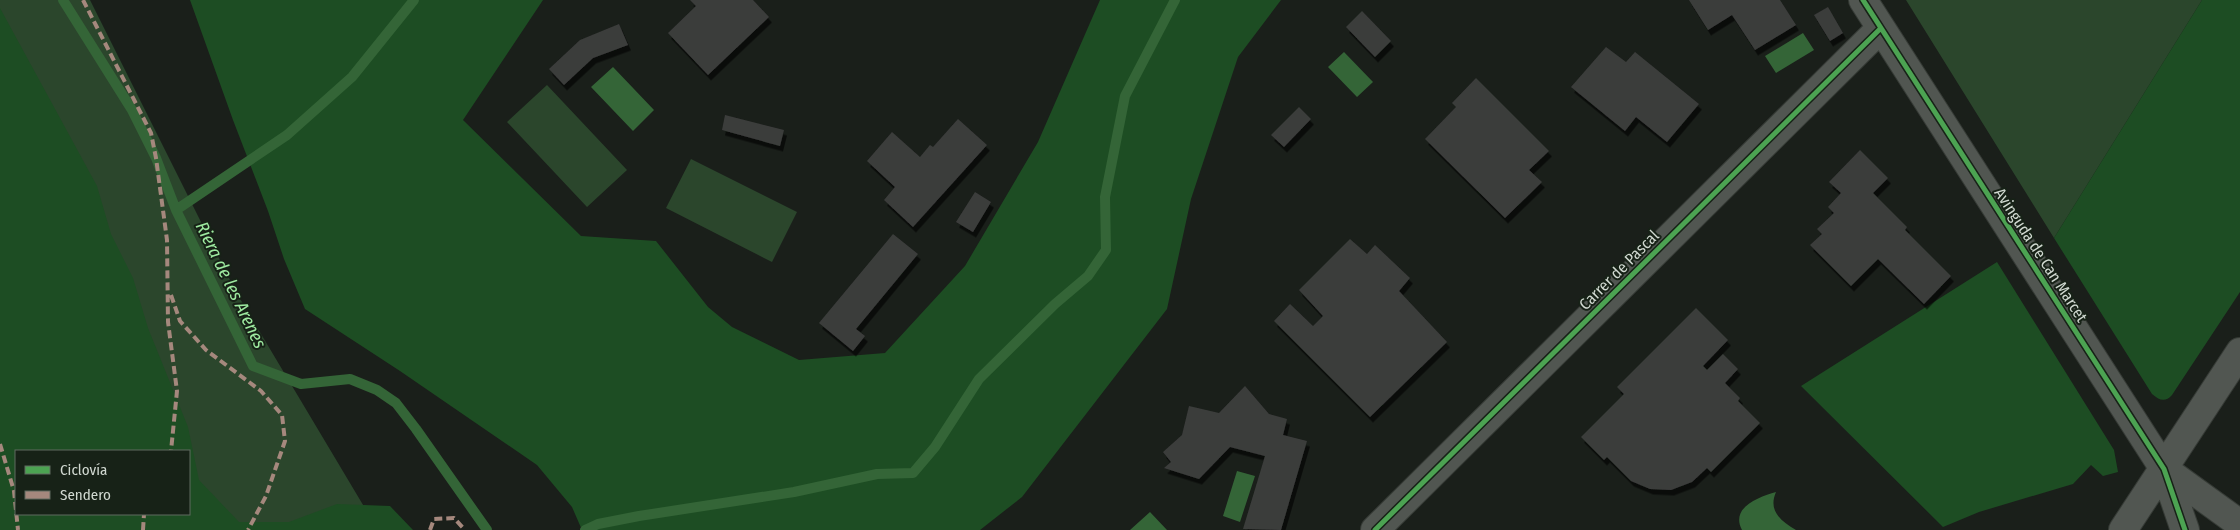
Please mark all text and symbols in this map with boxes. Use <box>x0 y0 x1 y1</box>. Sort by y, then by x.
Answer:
street label: Avinguda de Can Marcet <box>1990 184 2092 326</box>
water label: Riera de les Arenes <box>191 218 271 352</box>
street label: Carrer de Pascal <box>1575 226 1663 314</box>
legend <box>15 450 190 515</box>
text: Ciclovía <box>60 461 107 479</box>
text: Sendero <box>60 486 111 504</box>

